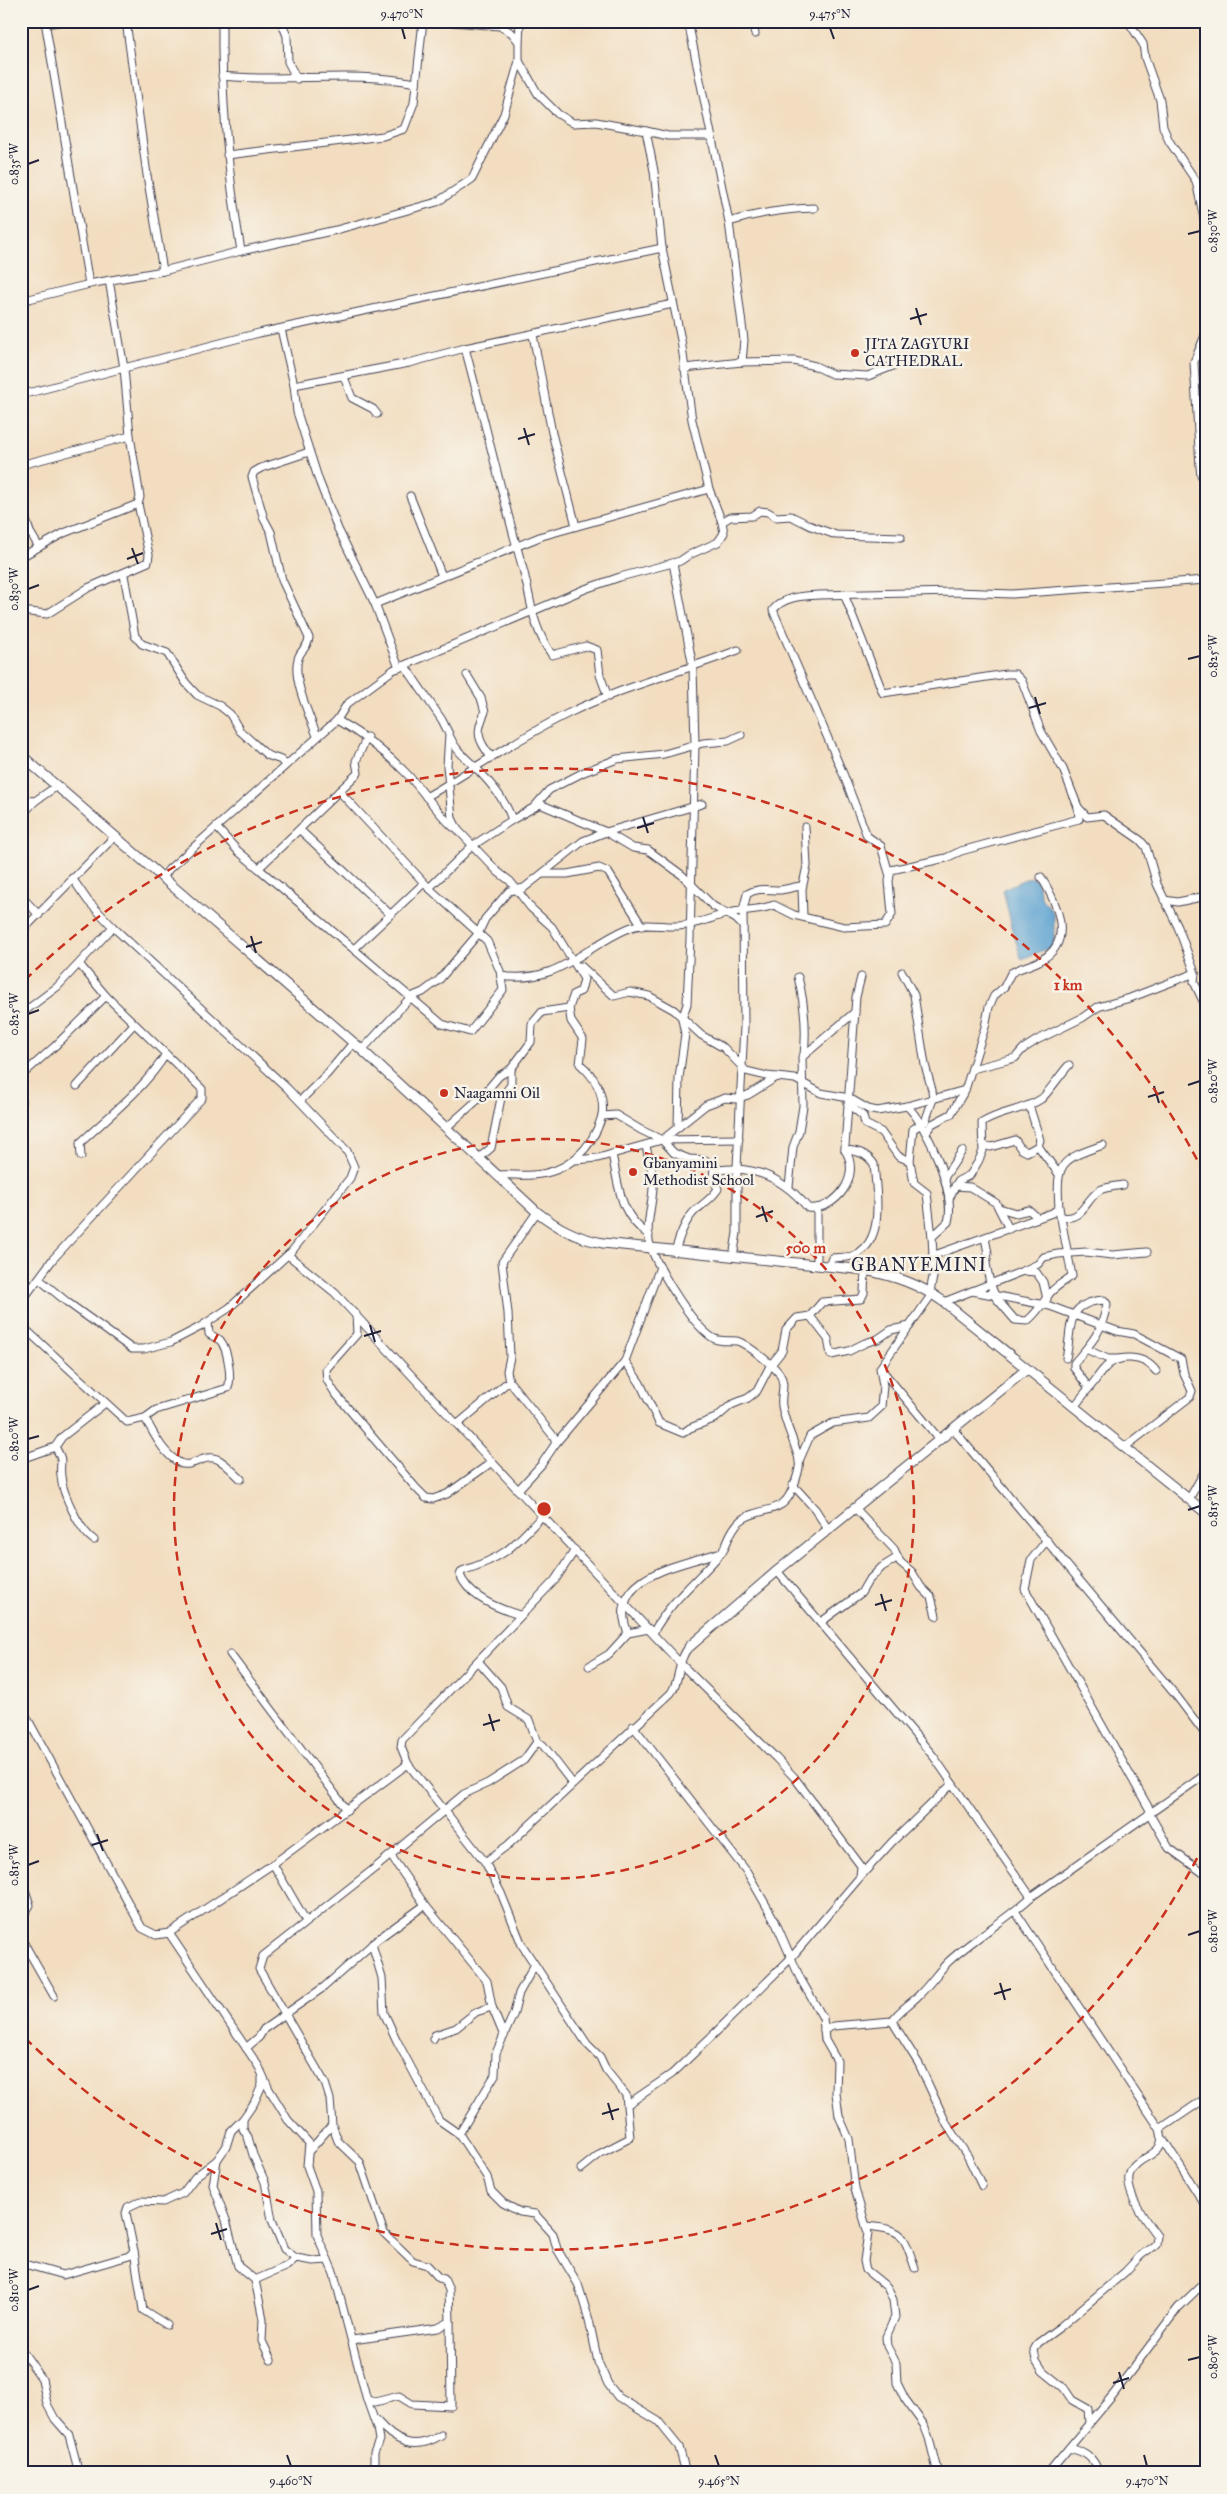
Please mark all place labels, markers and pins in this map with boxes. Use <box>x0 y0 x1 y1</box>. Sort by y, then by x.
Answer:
place label: JITA ZAGYURI CATHEDRAL <box>863 335 969 370</box>
marker: JITA ZAGYURI CATHEDRAL <box>849 347 861 359</box>
place label: Naagamni Oil <box>454 1084 541 1102</box>
marker: Naagamni Oil <box>438 1087 450 1099</box>
place label: Gbanyamini Methodist School <box>643 1154 755 1189</box>
marker: Gbanyamini Methodist School <box>627 1166 639 1178</box>
centre of rings <box>535 1500 553 1518</box>

